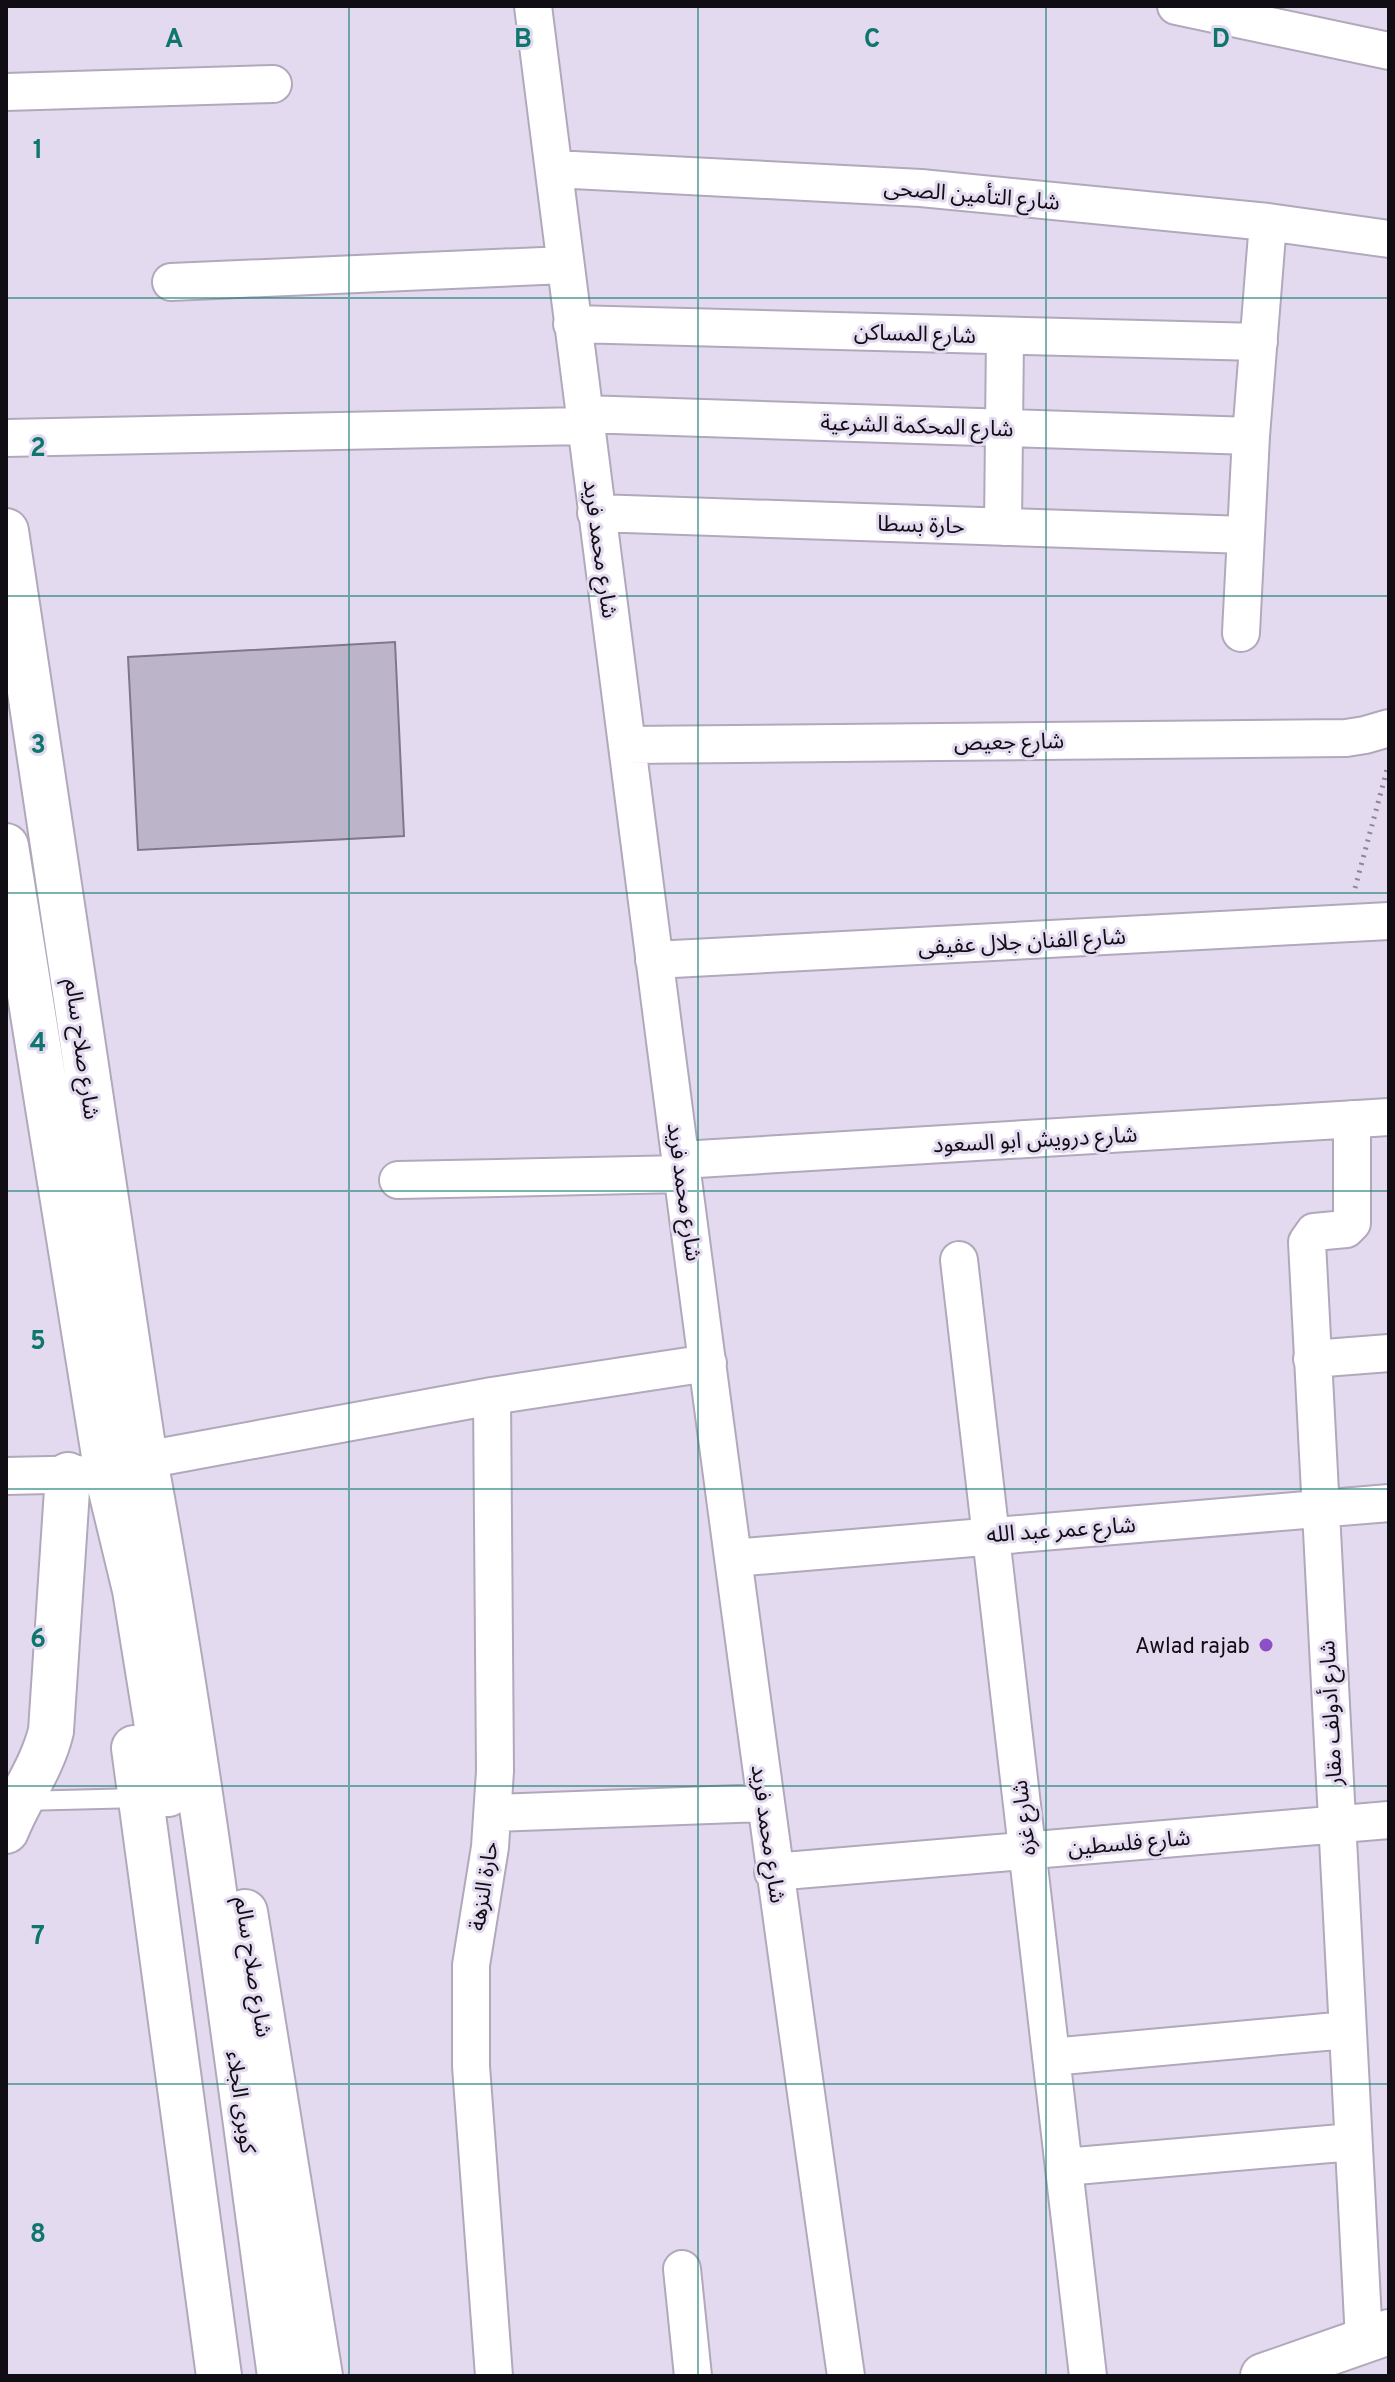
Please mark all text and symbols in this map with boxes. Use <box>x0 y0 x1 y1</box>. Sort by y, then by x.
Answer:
text: A <box>165 24 183 57</box>
text: B <box>514 24 532 57</box>
text: C <box>864 24 880 57</box>
text: D <box>1212 24 1230 57</box>
text: 1 <box>33 135 43 168</box>
street label: شارع التأمين الصحى <box>883 174 1061 219</box>
street label: شارع المساكن <box>853 320 976 352</box>
street label: شارع المحكمة الشرعية <box>820 411 1014 445</box>
text: 2 <box>30 433 46 466</box>
street label: شارع محمد فريد <box>574 478 622 620</box>
street label: حارة بسطا <box>877 511 965 542</box>
street label: شارع جعيص <box>954 729 1064 759</box>
text: 3 <box>30 730 46 763</box>
street label: شارع الفنان جلال عفيفى <box>918 925 1127 963</box>
street label: شارع صلاح سالم <box>56 977 104 1122</box>
text: 4 <box>30 1028 46 1061</box>
street label: شارع محمد فريد <box>658 1121 706 1263</box>
street label: شارع درويش ابو السعود <box>932 1123 1138 1161</box>
text: 5 <box>30 1326 46 1359</box>
street label: شارع عمر عبد الله <box>986 1513 1137 1551</box>
text: 6 <box>30 1624 46 1657</box>
place label: Awlad rajab <box>1135 1634 1250 1661</box>
marker: Awlad rajab <box>1257 1636 1275 1654</box>
street label: شارع أدولف مقار <box>1313 1639 1351 1787</box>
street label: شارع محمد فريد <box>742 1763 790 1905</box>
street label: شارع غزه <box>1007 1778 1044 1857</box>
street label: شارع فلسطين <box>1067 1826 1192 1864</box>
street label: حارة النزهة <box>465 1840 506 1933</box>
street label: شارع صلاح سالم <box>226 1895 276 2040</box>
text: 7 <box>31 1921 45 1954</box>
street label: كوبرى الجلاء <box>219 2049 260 2156</box>
text: 8 <box>30 2219 46 2252</box>

